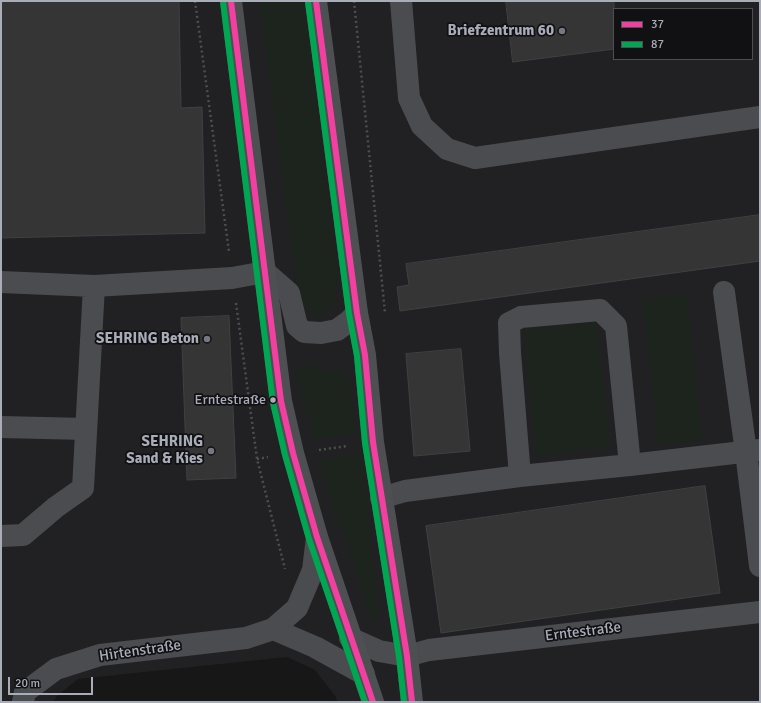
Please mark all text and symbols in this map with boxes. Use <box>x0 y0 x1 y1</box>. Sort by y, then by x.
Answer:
legend <box>613 8 753 60</box>
text: 37 <box>651 17 664 32</box>
place label: Briefzentrum 60 <box>448 22 554 40</box>
marker: Briefzentrum 60 <box>557 26 567 36</box>
text: 87 <box>651 37 664 52</box>
place label: SEHRING Beton <box>96 330 199 348</box>
marker: SEHRING Beton <box>202 334 212 344</box>
place label: Erntestraße <box>195 392 266 408</box>
marker: Erntestraße <box>268 395 278 405</box>
place label: SEHRING Sand & Kies <box>126 433 203 468</box>
marker: SEHRING Sand & Kies <box>206 446 216 456</box>
street label: Erntestraße <box>544 618 622 646</box>
street label: Hirtenstraße <box>98 636 182 666</box>
scale bar <box>10 669 95 695</box>
text: 20 m <box>15 676 40 691</box>

